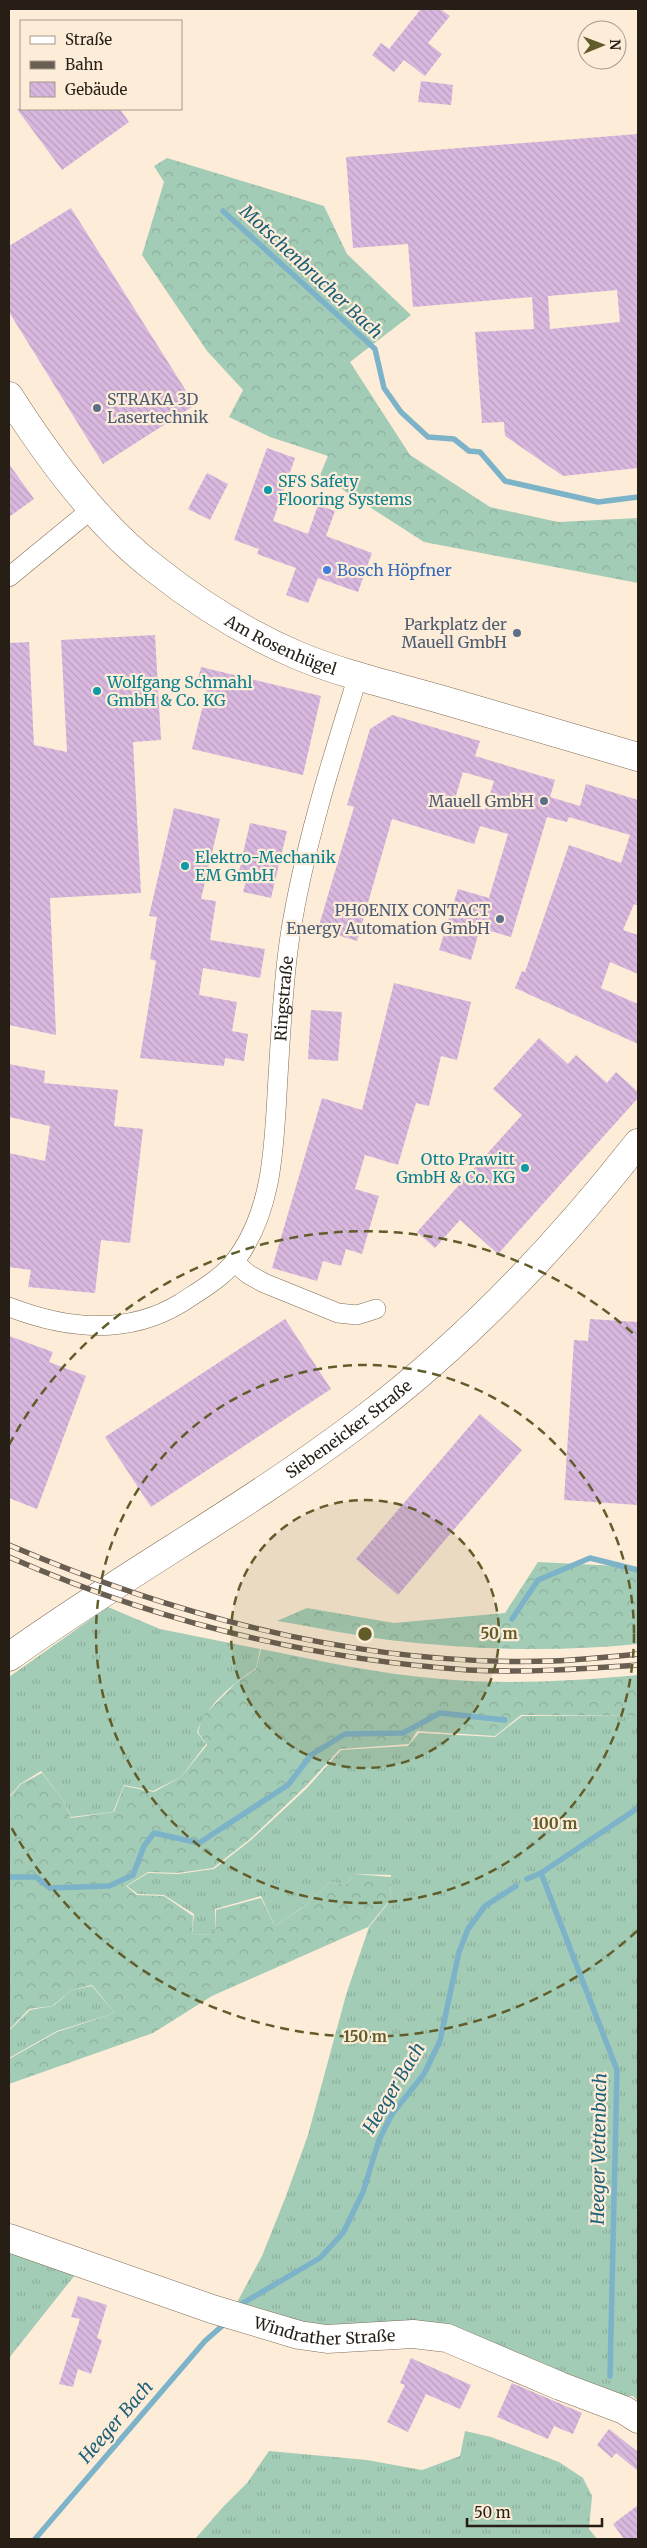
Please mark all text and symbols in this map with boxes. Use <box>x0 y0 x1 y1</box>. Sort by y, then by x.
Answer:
legend <box>20 20 182 110</box>
north arrow <box>577 20 627 70</box>
text: Straße <box>65 30 112 49</box>
text: N <box>606 39 624 50</box>
text: Bahn <box>65 55 103 74</box>
text: Gebäude <box>65 80 128 99</box>
water label: Motschenbrucher Bach <box>234 199 388 344</box>
place label: STRAKA 3D Lasertechnik <box>107 389 209 427</box>
marker: STRAKA 3D Lasertechnik <box>91 402 103 414</box>
place label: SFS Safety Flooring Systems <box>278 471 412 509</box>
marker: SFS Safety Flooring Systems <box>262 484 274 496</box>
place label: Bosch Höpfner <box>337 560 452 580</box>
marker: Bosch Höpfner <box>321 564 333 576</box>
street label: Am Rosenhügel <box>221 610 339 679</box>
place label: Parkplatz der Mauell GmbH <box>402 614 507 652</box>
marker: Parkplatz der Mauell GmbH <box>511 627 523 639</box>
place label: Wolfgang Schmahl GmbH & Co. KG <box>106 672 252 710</box>
marker: Wolfgang Schmahl GmbH & Co. KG <box>91 685 103 697</box>
place label: Mauell GmbH <box>429 791 534 811</box>
marker: Mauell GmbH <box>538 795 550 807</box>
place label: Elektro-Mechanik EM GmbH <box>195 847 337 885</box>
marker: Elektro-Mechanik EM GmbH <box>179 860 191 872</box>
place label: PHOENIX CONTACT Energy Automation GmbH <box>286 900 490 938</box>
marker: PHOENIX CONTACT Energy Automation GmbH <box>494 913 506 925</box>
street label: Ringstraße <box>270 955 297 1042</box>
place label: Otto Prawitt GmbH & Co. KG <box>396 1149 516 1187</box>
marker: Otto Prawitt GmbH & Co. KG <box>519 1162 531 1174</box>
street label: Siebeneicker Straße <box>281 1375 416 1482</box>
text: 50 m <box>480 1624 518 1643</box>
centre of rings <box>356 1625 374 1643</box>
text: 100 m <box>533 1814 577 1833</box>
text: 150 m <box>343 2027 387 2046</box>
water label: Heeger Bach <box>357 2038 430 2138</box>
water label: Heeger Vettenbach <box>586 2073 611 2226</box>
street label: Windrather Straße <box>251 2312 396 2349</box>
water label: Heeger Bach <box>73 2376 158 2469</box>
scale bar <box>467 2496 602 2528</box>
text: 50 m <box>474 2503 511 2522</box>

